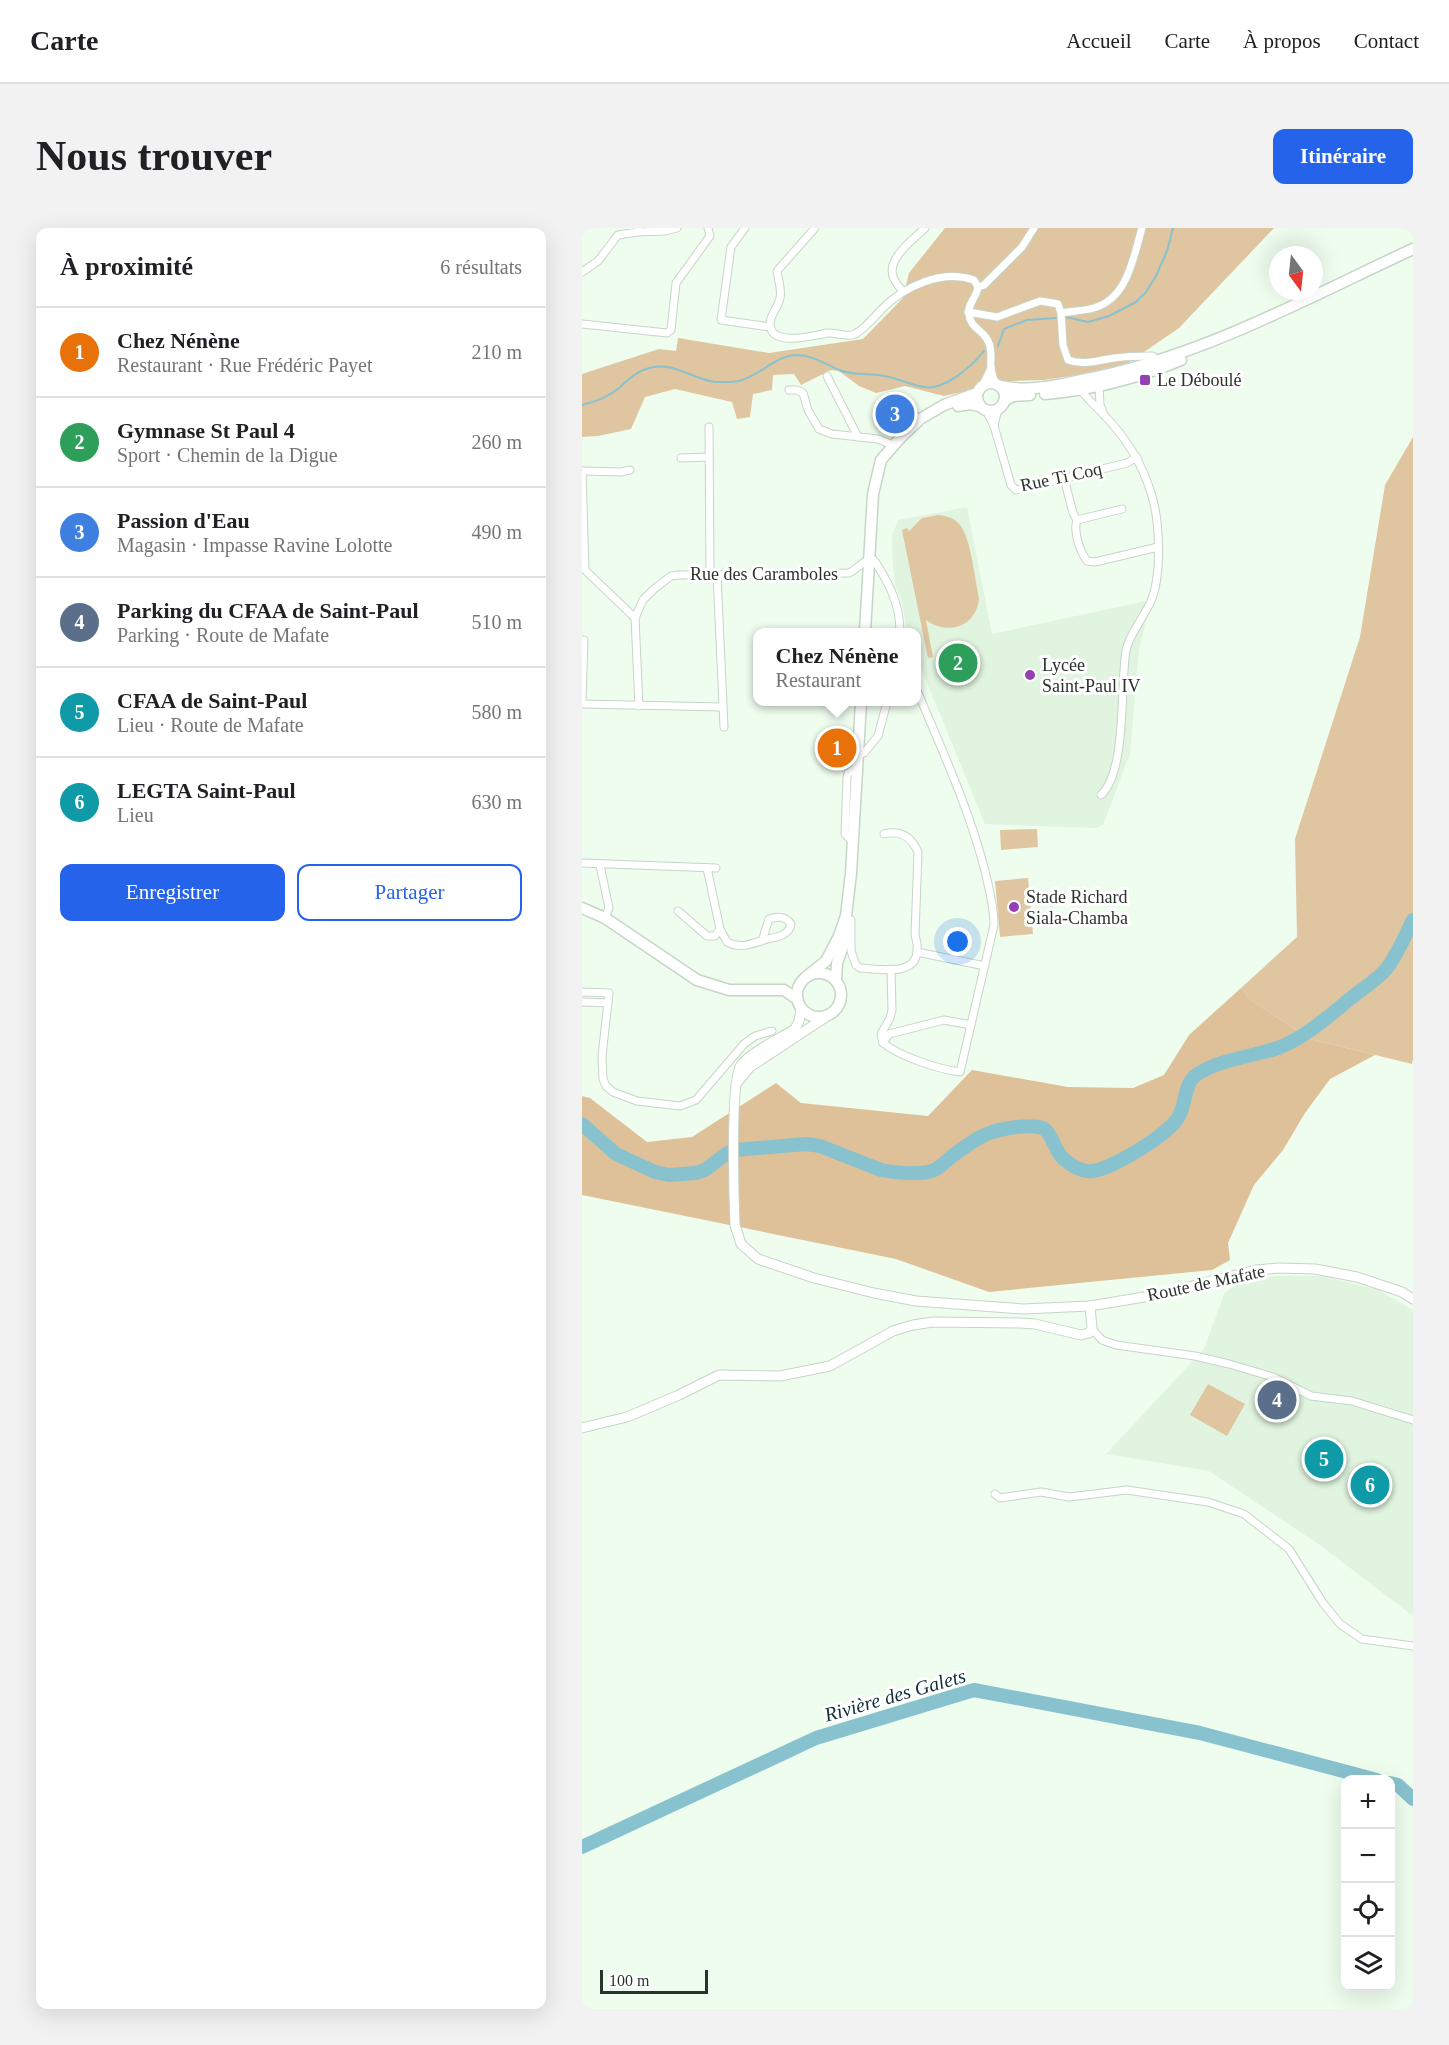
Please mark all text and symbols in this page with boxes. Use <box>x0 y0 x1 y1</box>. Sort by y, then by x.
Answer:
text: Carte <box>30 25 98 56</box>
text: Accueil <box>1066 29 1132 53</box>
text: Carte <box>1165 29 1210 53</box>
text: À propos <box>1243 29 1321 53</box>
text: Contact <box>1354 29 1419 53</box>
button: Itinéraire <box>1273 129 1413 184</box>
text: Nous trouver <box>36 133 272 179</box>
north arrow <box>1269 246 1323 300</box>
text: À proximité <box>60 252 193 281</box>
text: 6 résultats <box>440 256 522 278</box>
text: Chez Nénène <box>117 328 240 353</box>
text: 1 <box>75 341 85 363</box>
text: 210 m <box>471 341 522 363</box>
text: Restaurant · Rue Frédéric Payet <box>117 354 372 376</box>
place label: Le Déboulé <box>1157 370 1241 390</box>
marker: Le Déboulé <box>1138 373 1152 387</box>
pin: 3 <box>876 392 914 436</box>
text: Gymnase St Paul 4 <box>117 418 295 443</box>
text: 2 <box>75 431 85 453</box>
text: 260 m <box>471 431 522 453</box>
text: Sport · Chemin de la Digue <box>117 444 338 466</box>
street label: Rue Ti Coq <box>1018 459 1104 495</box>
text: Passion d'Eau <box>117 508 250 533</box>
text: 3 <box>75 521 85 543</box>
text: 490 m <box>471 521 522 543</box>
text: Magasin · Impasse Ravine Lolotte <box>117 534 393 556</box>
street label: Rue des Caramboles <box>690 564 838 584</box>
text: Parking du CFAA de Saint-Paul <box>117 598 419 623</box>
text: 4 <box>75 611 85 633</box>
text: 510 m <box>471 611 522 633</box>
text: Parking · Route de Mafate <box>117 624 329 646</box>
popup <box>753 628 921 706</box>
pin: 2 <box>938 640 977 686</box>
text: Chez Nénène <box>776 643 898 668</box>
place label: Lycée Saint-Paul IV <box>1042 655 1141 696</box>
marker: Lycée Saint-Paul IV <box>1023 668 1037 682</box>
text: Restaurant <box>776 669 861 691</box>
text: CFAA de Saint-Paul <box>117 688 307 713</box>
text: 5 <box>75 701 85 723</box>
text: 580 m <box>471 701 522 723</box>
text: Lieu · Route de Mafate <box>117 714 304 736</box>
pin: 1 <box>818 726 856 770</box>
text: LEGTA Saint-Paul <box>117 778 296 803</box>
text: 6 <box>75 791 85 813</box>
text: 630 m <box>471 791 522 813</box>
text: Lieu <box>117 804 154 826</box>
button: Enregistrer <box>60 864 285 921</box>
button: Partager <box>297 864 522 921</box>
place label: Stade Richard Siala-Chamba <box>1026 887 1128 928</box>
marker: Stade Richard Siala-Chamba <box>1007 900 1021 914</box>
your location <box>943 927 972 956</box>
street label: Route de Mafate <box>1145 1261 1267 1305</box>
pin: 4 <box>1258 1378 1296 1422</box>
pin: 5 <box>1304 1436 1344 1482</box>
pin: 6 <box>1350 1462 1390 1508</box>
water label: Rivière des Galets <box>821 1664 968 1726</box>
map controls <box>1341 1775 1395 1991</box>
button: + <box>1341 1775 1395 1829</box>
button: − <box>1341 1829 1395 1883</box>
button: locate <box>1341 1883 1395 1937</box>
button: layers <box>1341 1937 1395 1991</box>
scale bar <box>600 1967 708 1994</box>
text: 100 m <box>609 1972 649 1989</box>

